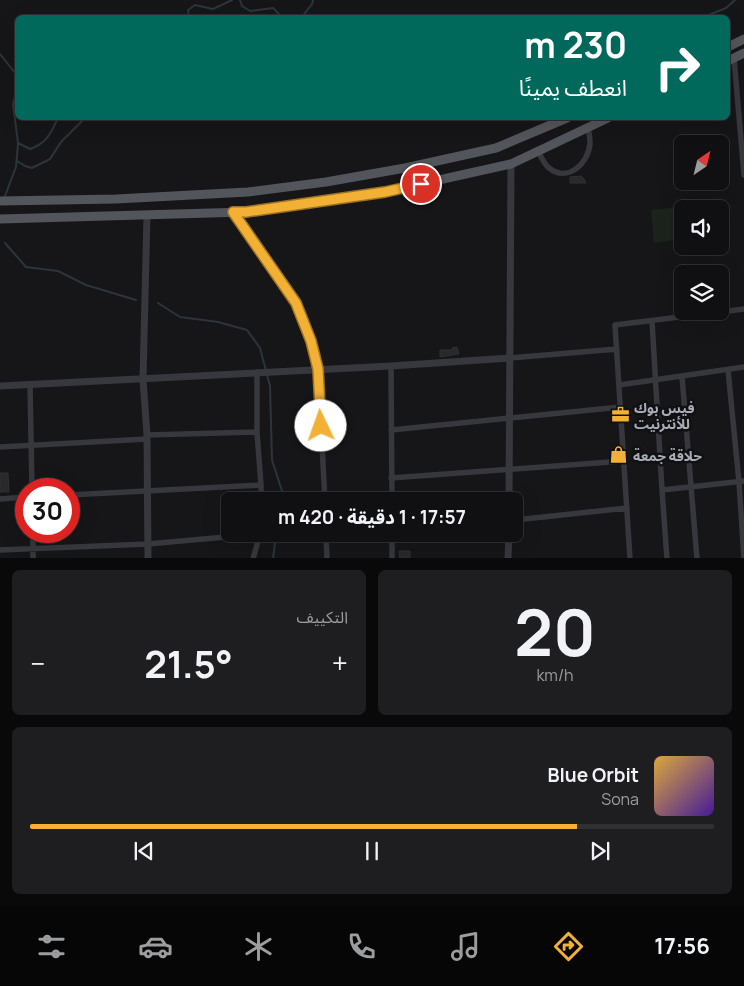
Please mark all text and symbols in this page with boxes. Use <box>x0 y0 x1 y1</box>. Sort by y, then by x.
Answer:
text: 230 m <box>524 21 627 69</box>
icon: right <box>645 35 710 100</box>
text: انعطف يمينًا <box>519 73 627 103</box>
north arrow <box>674 135 729 190</box>
map controls <box>674 135 729 320</box>
pin <box>400 163 442 205</box>
icon: arrive <box>407 170 435 198</box>
button: sound <box>674 200 729 255</box>
button: layers <box>674 265 729 320</box>
place label: فيس بوك للأنترنيت <box>634 398 695 433</box>
position arrow <box>294 399 346 451</box>
office icon: فيس بوك للأنترنيت <box>610 405 630 425</box>
shop icon: حلاقة جمعة <box>609 445 629 465</box>
place label: حلاقة جمعة <box>633 446 702 465</box>
speed limit sign: 30 <box>15 478 80 543</box>
text: 17:57 · 1 دقيقة · 420 m <box>278 504 466 530</box>
text: 20 <box>514 587 596 676</box>
text: التكييف <box>296 606 348 628</box>
text: 21.5° <box>144 637 233 689</box>
text: − <box>30 644 45 682</box>
text: + <box>332 644 348 682</box>
text: km/h <box>536 664 574 686</box>
text: Blue Orbit <box>547 762 639 788</box>
text: Sona <box>601 788 639 810</box>
icon: previous <box>130 837 158 865</box>
icon: pause <box>358 837 386 865</box>
icon: next <box>586 837 614 865</box>
icon: filters <box>34 929 69 964</box>
icon: car <box>138 929 173 964</box>
icon: climate <box>241 929 276 964</box>
icon: phone <box>344 929 379 964</box>
icon: music <box>448 929 483 964</box>
icon: directions <box>551 929 586 964</box>
text: 17:56 <box>654 931 710 961</box>

